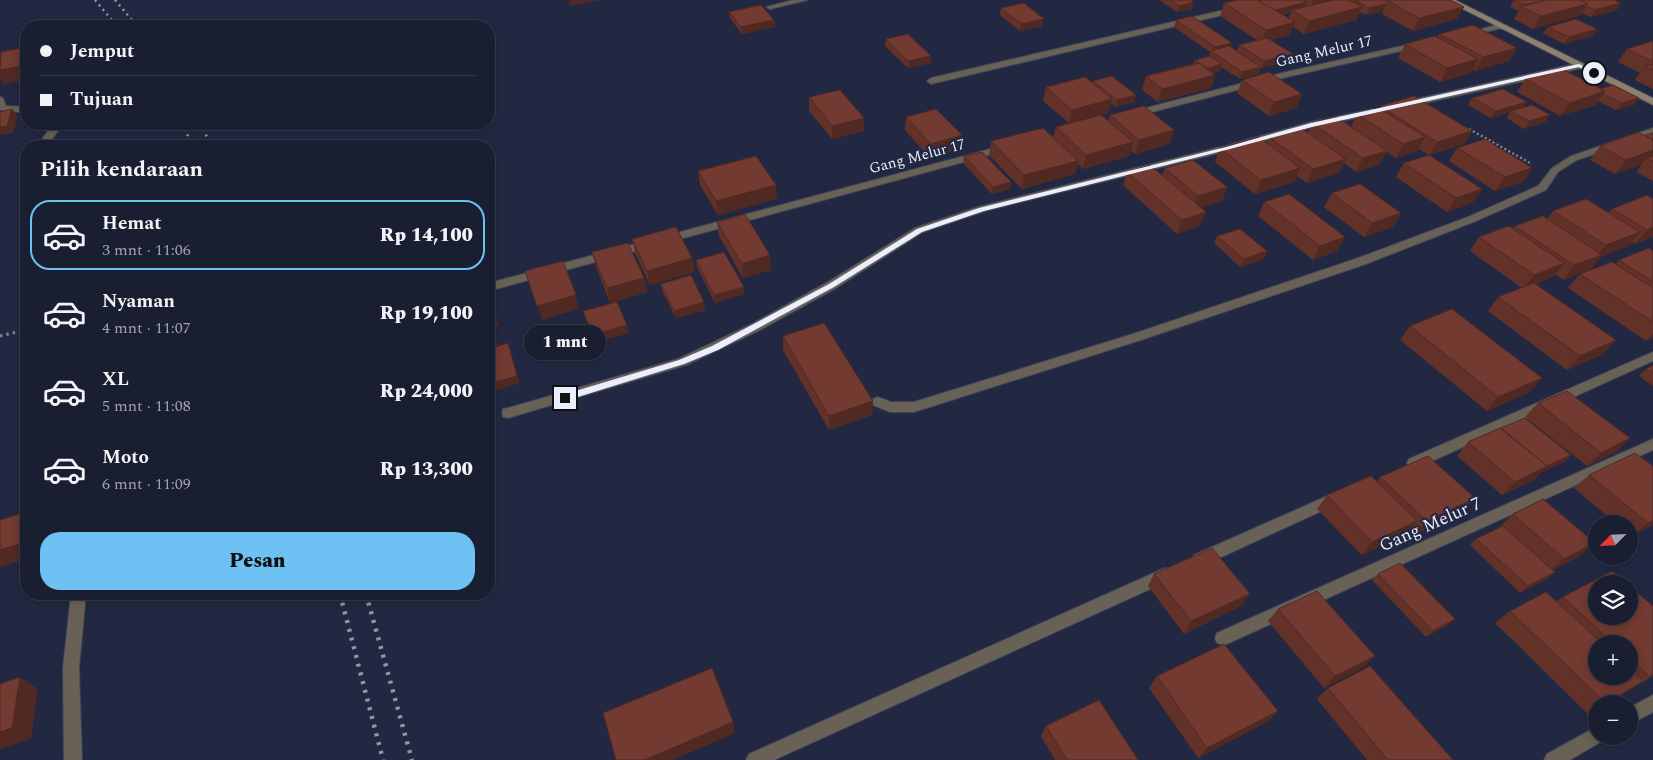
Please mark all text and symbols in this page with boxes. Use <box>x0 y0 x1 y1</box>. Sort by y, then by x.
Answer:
street label: Gang Melur 17 <box>1273 29 1375 74</box>
text: Jemput <box>70 37 134 66</box>
route start <box>1583 62 1605 84</box>
text: Tujuan <box>70 85 133 114</box>
street label: Gang Melur 17 <box>867 133 968 180</box>
text: Pilih kendaraan <box>40 153 203 186</box>
text: Hemat <box>102 209 162 238</box>
icon: car <box>42 213 87 258</box>
text: Rp 14,100 <box>380 221 473 250</box>
text: 3 mnt · 11:06 <box>102 238 191 262</box>
text: Nyaman <box>102 287 175 316</box>
icon: car <box>42 291 87 336</box>
text: Rp 19,100 <box>380 299 473 328</box>
text: 4 mnt · 11:07 <box>102 316 191 340</box>
callout: 1 mnt <box>524 326 606 360</box>
text: 1 mnt <box>542 330 588 354</box>
text: XL <box>102 365 129 394</box>
icon: car <box>42 369 87 414</box>
text: Rp 24,000 <box>380 377 473 406</box>
route end <box>554 387 576 409</box>
text: 5 mnt · 11:08 <box>102 394 191 418</box>
text: Moto <box>102 443 149 472</box>
icon: car <box>42 447 87 492</box>
text: Rp 13,300 <box>380 455 473 484</box>
text: 6 mnt · 11:09 <box>102 472 191 496</box>
street label: Gang Melur 7 <box>1375 490 1486 559</box>
north arrow <box>1588 515 1638 565</box>
map controls <box>1588 515 1638 745</box>
button: Pesan <box>40 532 475 590</box>
button: layers <box>1588 575 1638 625</box>
button: + <box>1588 635 1638 685</box>
button: − <box>1588 695 1638 745</box>

